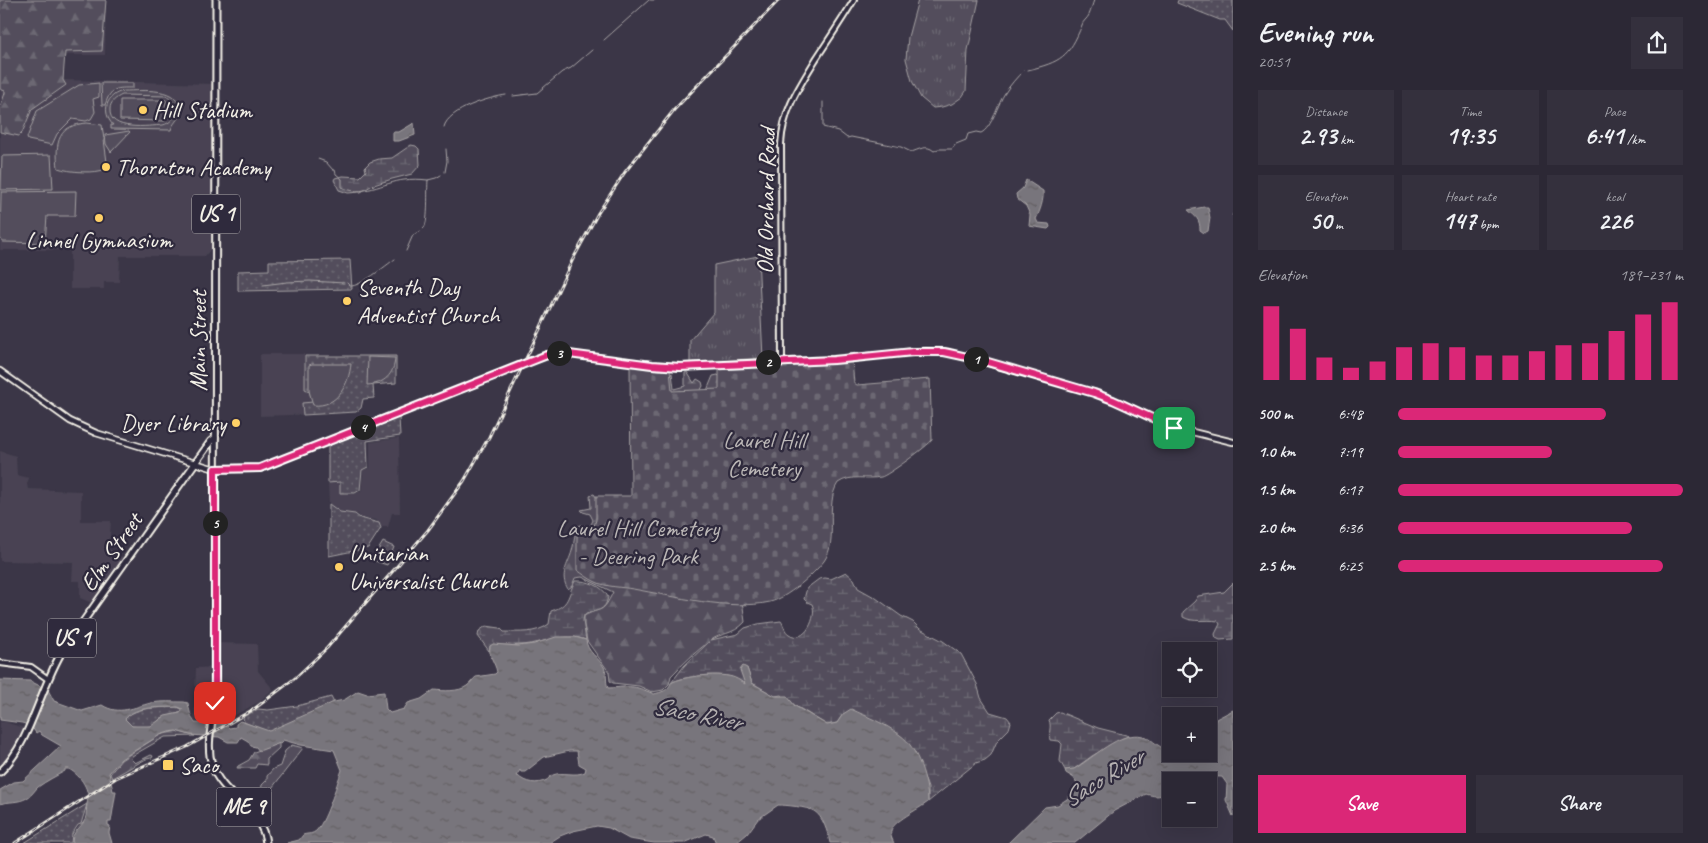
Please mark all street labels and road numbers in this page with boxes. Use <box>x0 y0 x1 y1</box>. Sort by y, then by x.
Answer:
street label: Old Orchard Road <box>750 124 782 274</box>
road number: US 1 <box>192 194 240 233</box>
street label: Main Street <box>183 289 213 391</box>
street label: Elm Street <box>73 505 150 597</box>
road number: US 1 <box>48 618 96 658</box>
road number: ME 9 <box>216 788 272 826</box>

